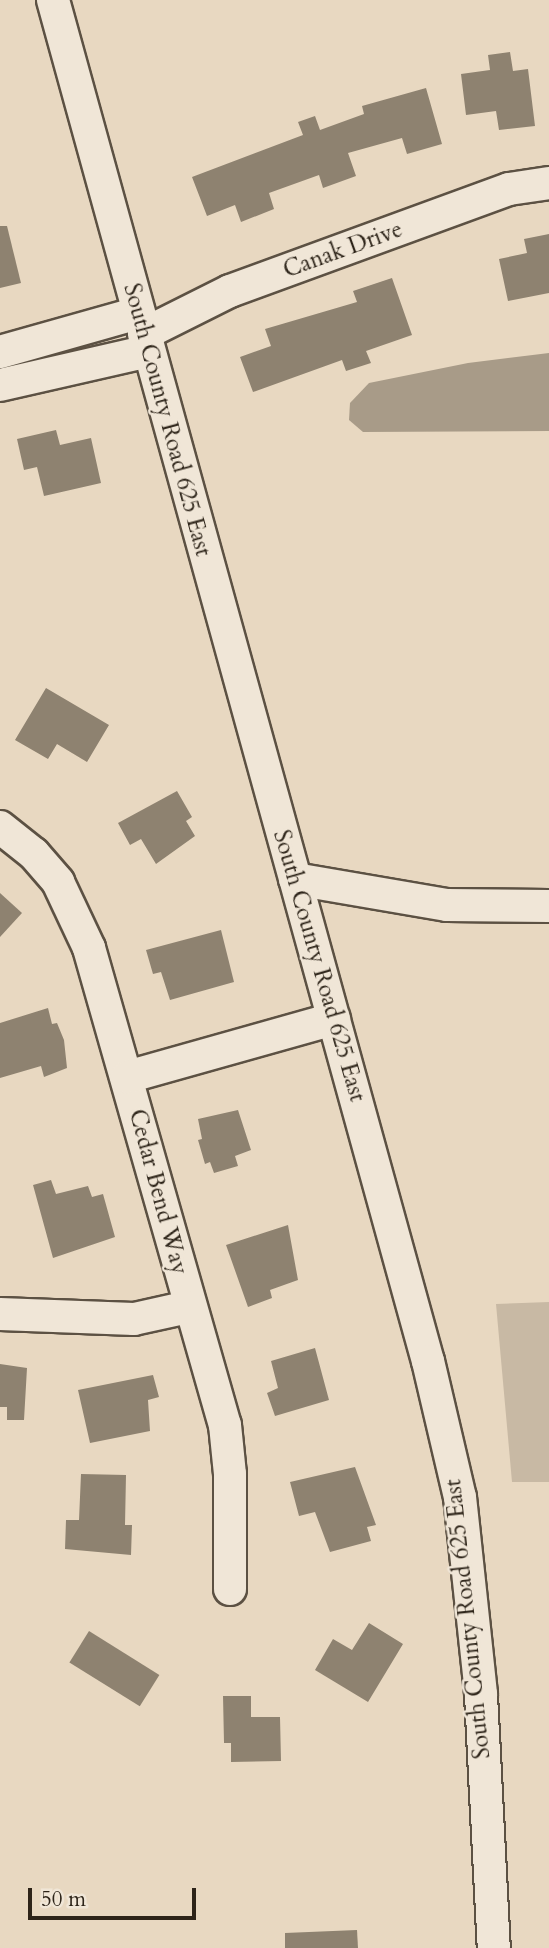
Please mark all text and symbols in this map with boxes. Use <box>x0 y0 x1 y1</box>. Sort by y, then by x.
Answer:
street label: Canak Drive <box>280 216 406 284</box>
street label: South County Road 625 East <box>117 281 217 559</box>
street label: South County Road 625 East <box>267 827 371 1105</box>
street label: Cedar Bend Way <box>123 1106 193 1278</box>
street label: South County Road 625 East <box>440 1478 496 1760</box>
scale bar <box>32 1874 200 1918</box>
text: 50 m <box>41 1885 86 1914</box>

